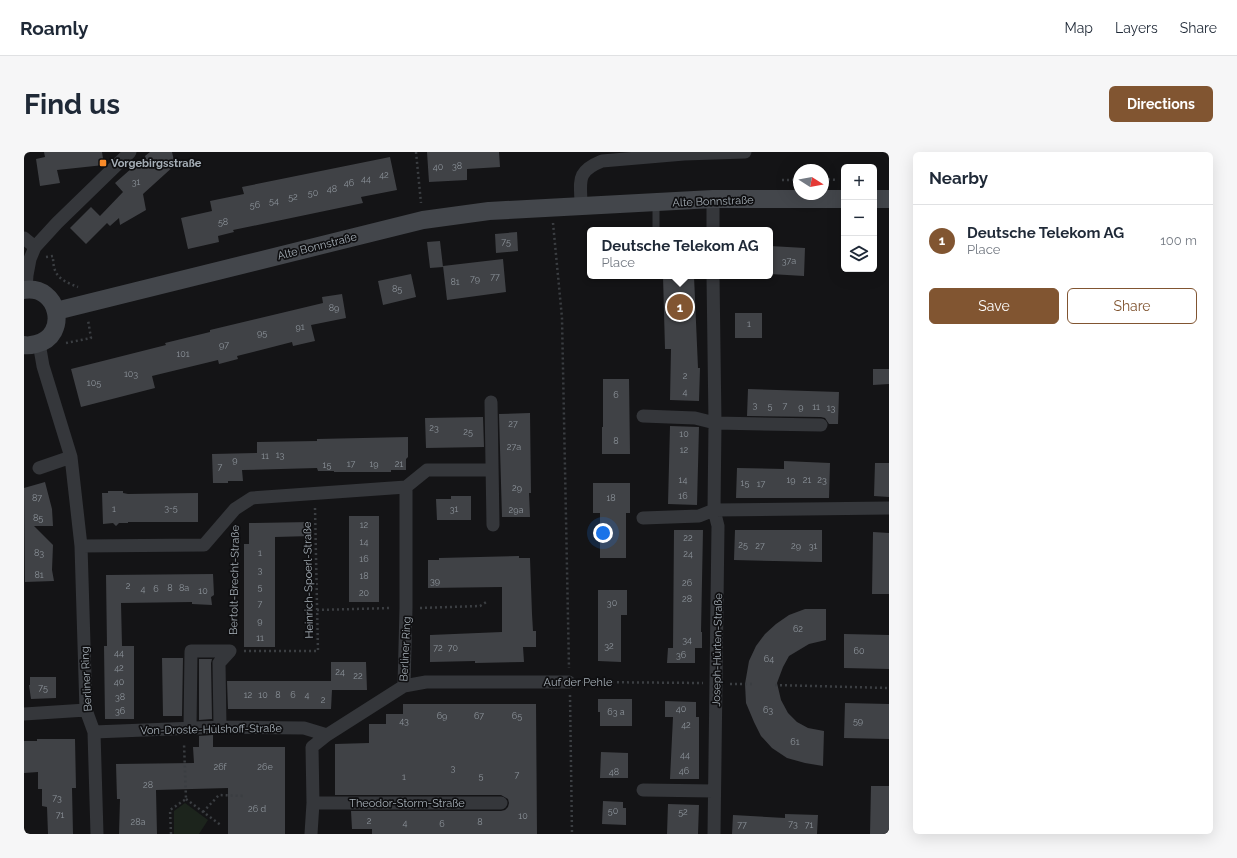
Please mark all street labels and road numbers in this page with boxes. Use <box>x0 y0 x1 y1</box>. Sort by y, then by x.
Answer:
street label: Alte Bonnstraße <box>672 194 754 209</box>
street label: Alte Bonnstraße <box>276 230 359 263</box>
street label: Heinrich-Spoerl-Straße <box>301 521 316 639</box>
street label: Bertolt-Brecht-Straße <box>227 524 242 635</box>
street label: Joseph-Hürten-Straße <box>710 593 725 707</box>
street label: Berliner Ring <box>397 616 414 682</box>
street label: Berliner Ring <box>78 646 95 712</box>
street label: Auf der Pehle <box>544 676 613 689</box>
street label: Von-Droste-Hülshoff-Straße <box>140 722 282 737</box>
street label: Theodor-Storm-Straße <box>349 797 465 810</box>

